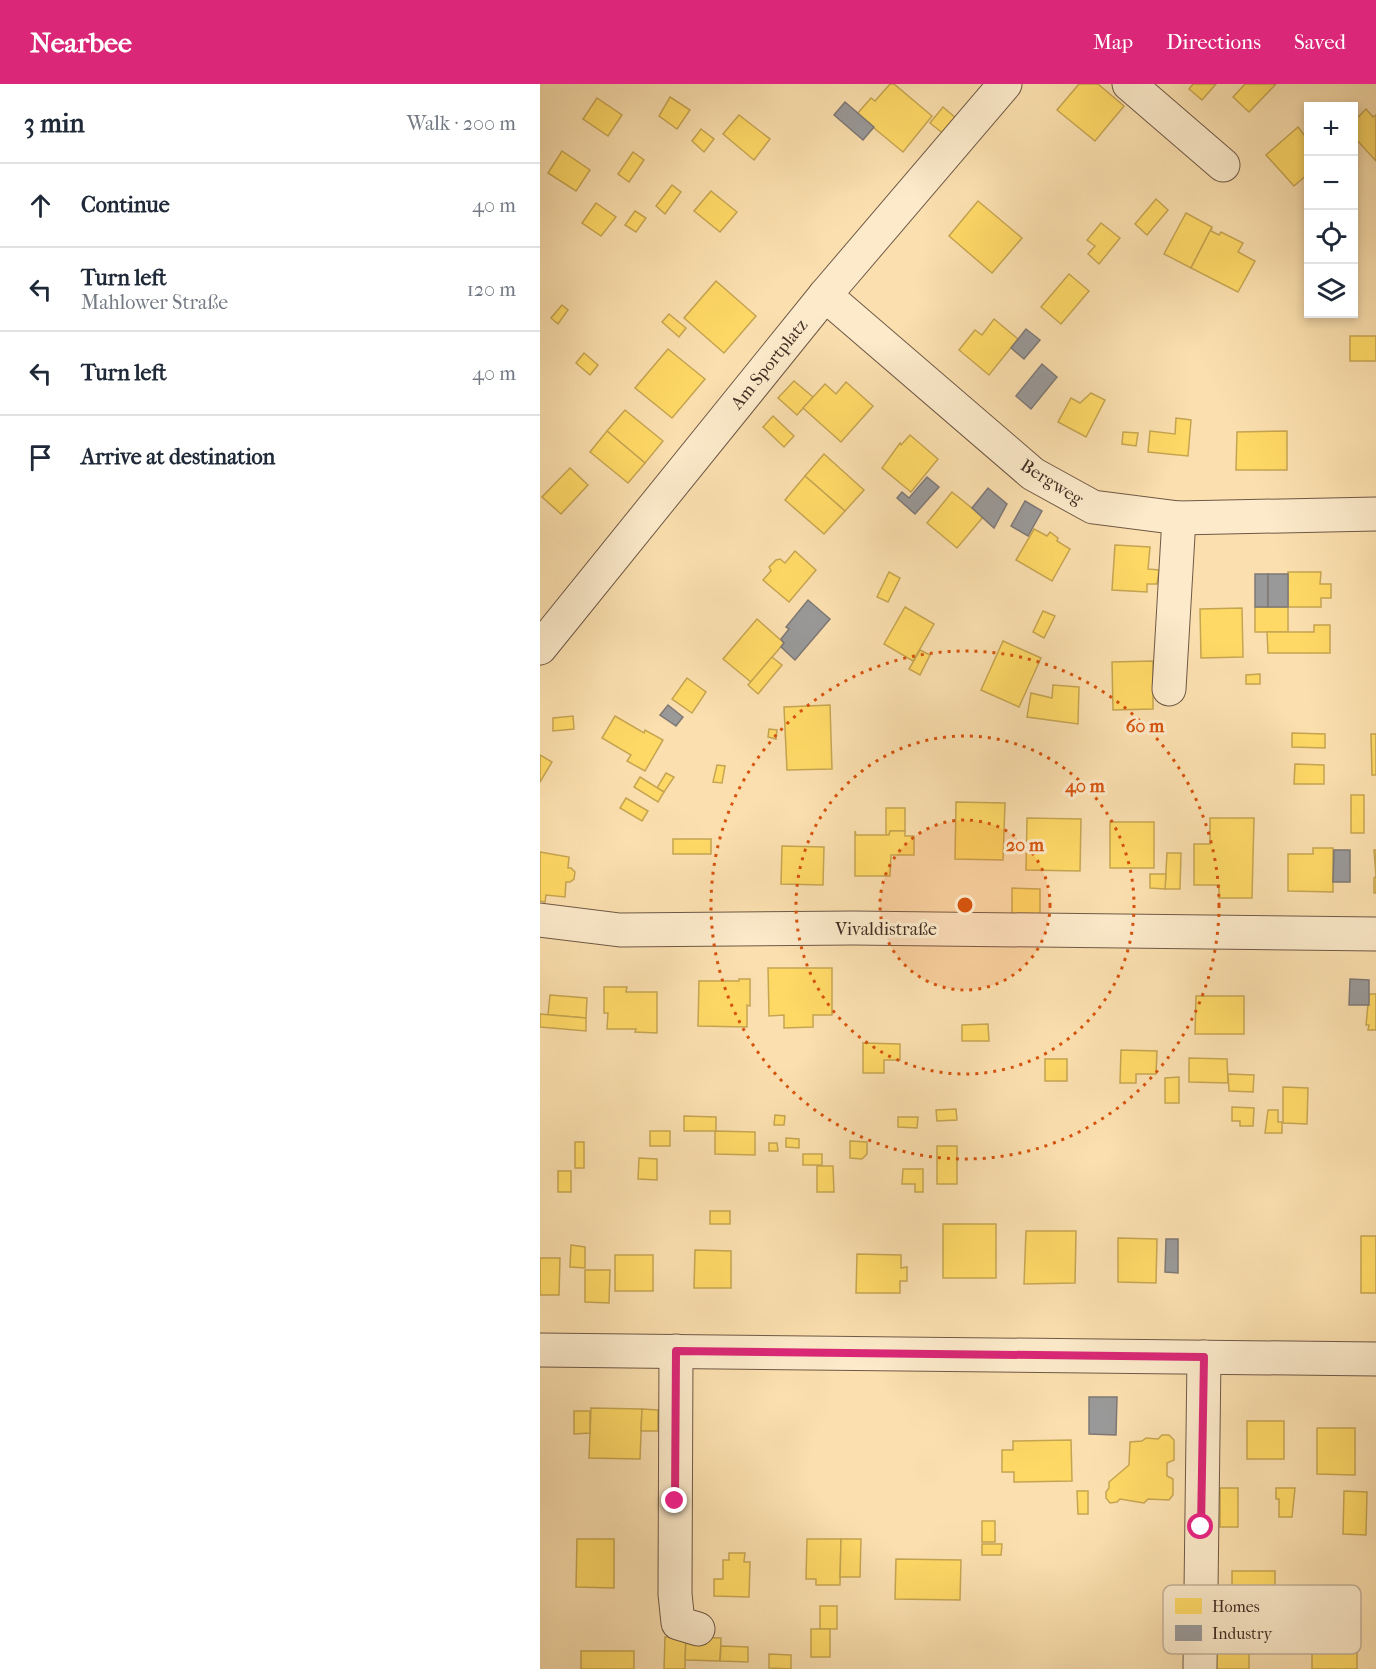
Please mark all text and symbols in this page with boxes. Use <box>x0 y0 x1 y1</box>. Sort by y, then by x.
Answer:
text: Nearbee <box>30 26 132 59</box>
text: Map <box>1093 30 1133 54</box>
text: Directions <box>1166 30 1261 54</box>
text: Saved <box>1294 30 1346 54</box>
map controls <box>1304 102 1358 318</box>
button: + <box>1304 102 1358 156</box>
text: 3 min <box>24 108 85 139</box>
text: Walk · 200 m <box>407 112 516 135</box>
button: − <box>1304 156 1358 210</box>
icon: ahead <box>24 189 57 222</box>
text: Continue <box>81 192 170 218</box>
text: 40 m <box>472 194 516 217</box>
button: locate <box>1304 210 1358 264</box>
button: layers <box>1304 264 1358 318</box>
text: Turn left <box>81 265 167 291</box>
icon: left <box>24 273 57 306</box>
text: 120 m <box>467 278 516 301</box>
text: Mahlower Straße <box>81 291 228 314</box>
street label: Am Sportplatz <box>726 315 812 414</box>
icon: left <box>24 357 57 390</box>
text: Turn left <box>81 360 167 386</box>
text: 40 m <box>472 362 516 385</box>
icon: arrive <box>24 441 57 474</box>
text: Arrive at destination <box>81 444 275 470</box>
street label: Bergweg <box>1017 455 1087 510</box>
text: 60 m <box>1126 716 1165 737</box>
text: 40 m <box>1064 776 1106 797</box>
text: 20 m <box>1006 835 1045 856</box>
centre of rings <box>955 895 975 915</box>
street label: Vivaldistraße <box>834 919 937 940</box>
route end <box>661 1487 687 1513</box>
route start <box>1187 1513 1213 1539</box>
legend <box>1163 1585 1361 1654</box>
text: Homes <box>1212 1597 1260 1616</box>
text: Industry <box>1212 1624 1273 1643</box>

